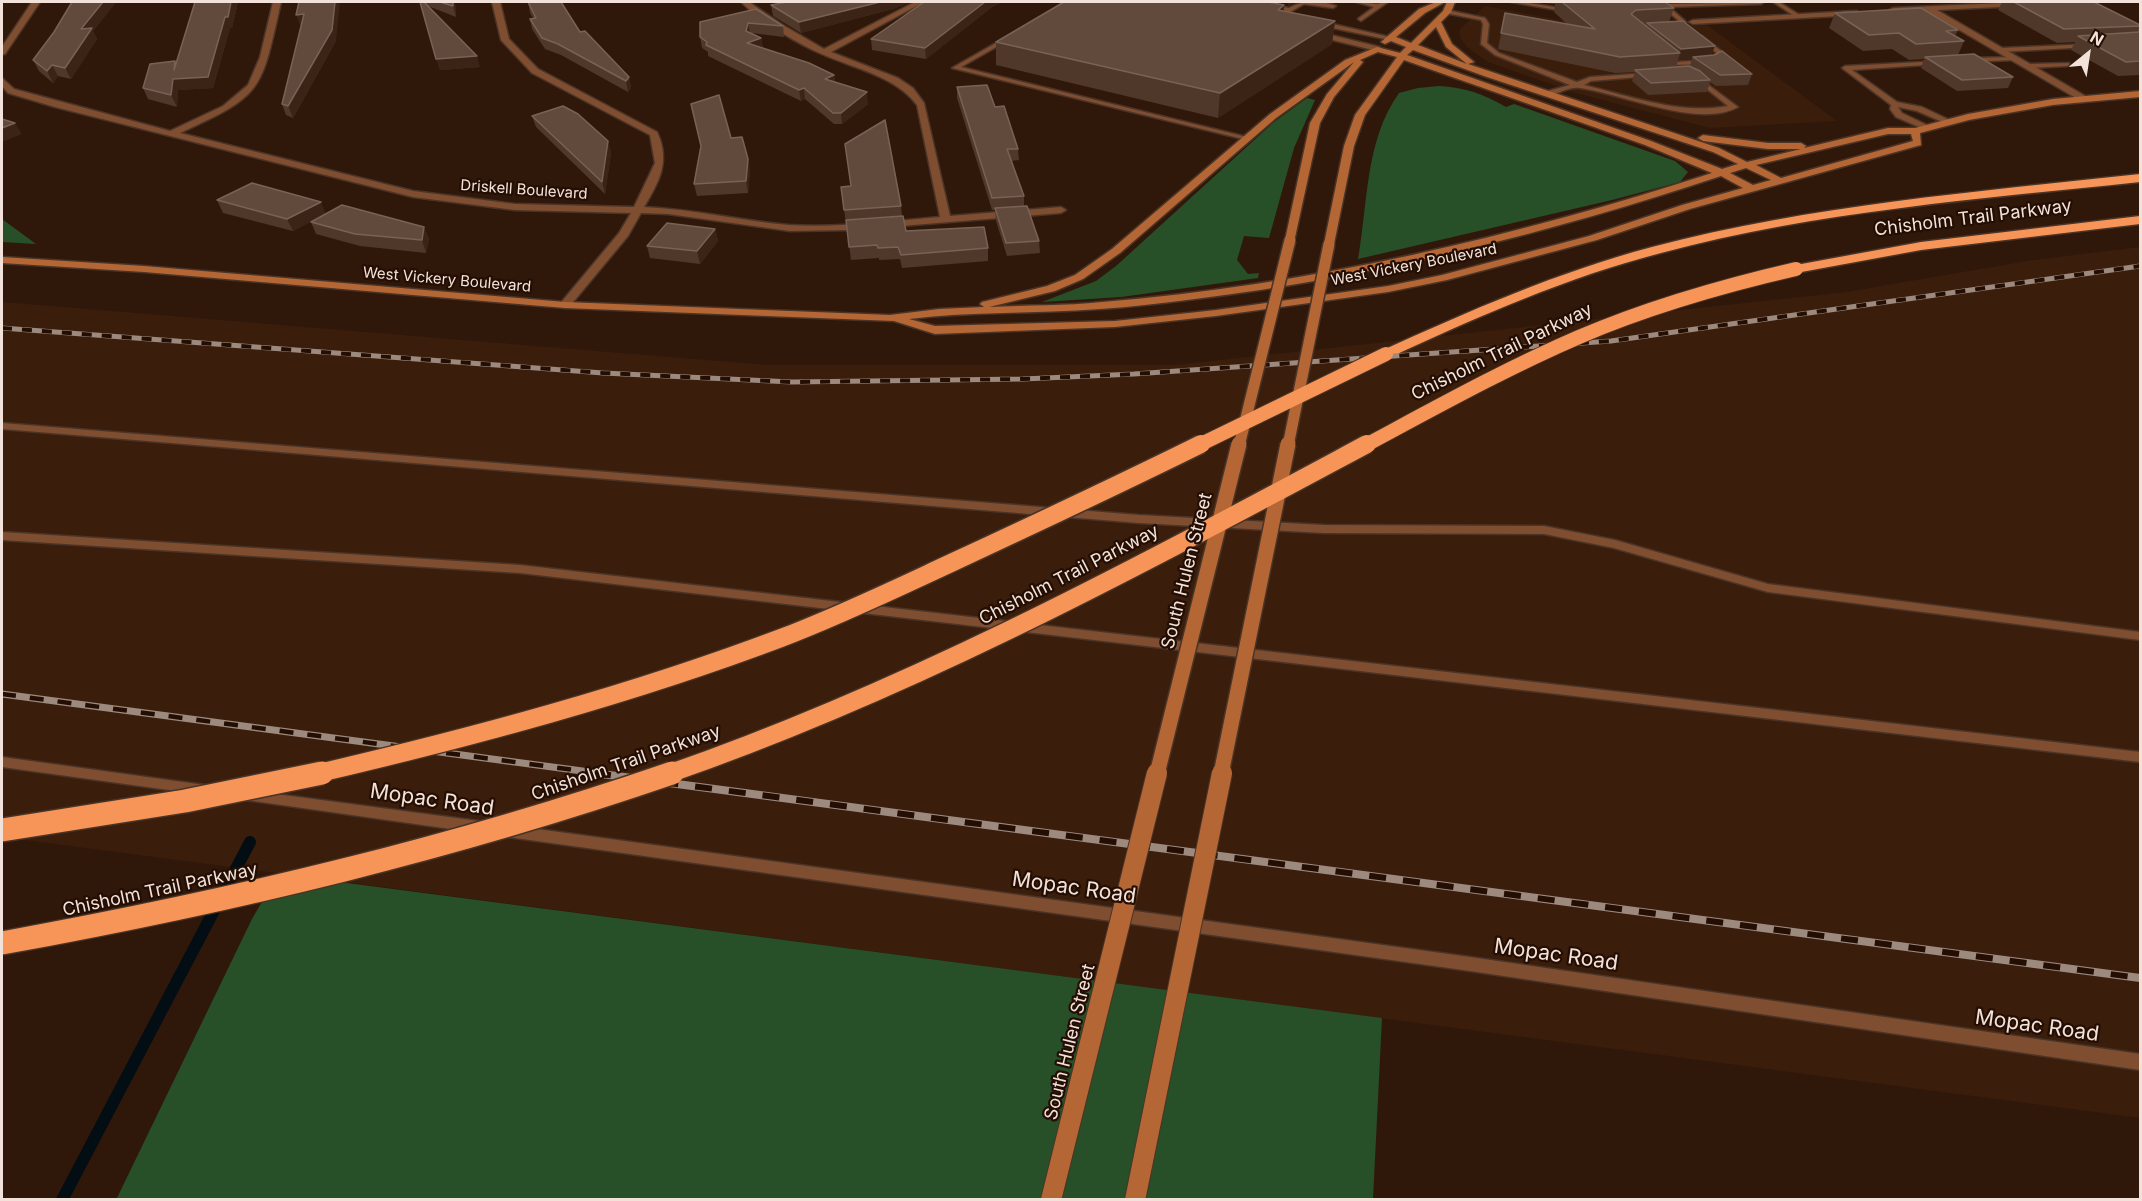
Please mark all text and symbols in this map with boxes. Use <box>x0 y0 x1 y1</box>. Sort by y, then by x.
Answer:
north arrow <box>2058 24 2118 84</box>
text: N <box>2087 27 2107 50</box>
street label: Driskell Boulevard <box>460 177 588 203</box>
street label: Chisholm Trail Parkway <box>1873 195 2073 241</box>
street label: West Vickery Boulevard <box>1330 240 1498 290</box>
street label: West Vickery Boulevard <box>362 264 532 296</box>
street label: Chisholm Trail Parkway <box>1408 299 1596 405</box>
street label: South Hulen Street <box>1157 491 1217 651</box>
street label: Chisholm Trail Parkway <box>976 520 1162 630</box>
street label: Chisholm Trail Parkway <box>529 720 723 806</box>
street label: Mopac Road <box>368 779 496 821</box>
street label: Chisholm Trail Parkway <box>61 859 259 921</box>
street label: Mopac Road <box>1010 867 1138 909</box>
street label: Mopac Road <box>1492 934 1620 976</box>
street label: South Hulen Street <box>1040 962 1100 1122</box>
street label: Mopac Road <box>1973 1005 2101 1047</box>

